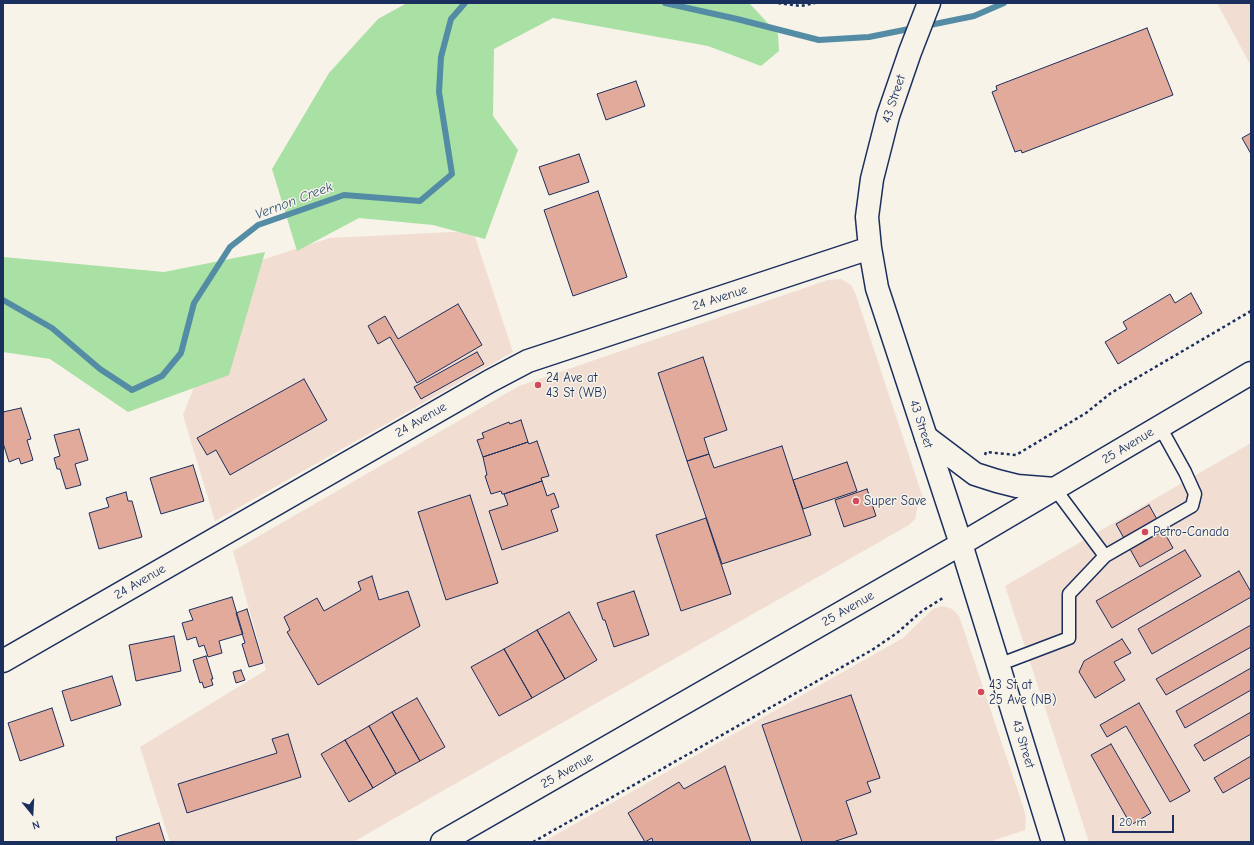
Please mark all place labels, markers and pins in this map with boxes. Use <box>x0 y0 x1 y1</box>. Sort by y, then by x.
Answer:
place label: 24 Ave at 43 St (WB) <box>546 370 607 401</box>
marker: 24 Ave at 43 St (WB) <box>533 380 543 390</box>
place label: Super Save <box>864 493 926 509</box>
marker: Super Save <box>851 496 861 506</box>
place label: Petro-Canada <box>1153 524 1229 540</box>
marker: Petro-Canada <box>1140 527 1150 537</box>
place label: 43 St at 25 Ave (NB) <box>989 677 1056 708</box>
marker: 43 St at 25 Ave (NB) <box>976 687 986 697</box>

